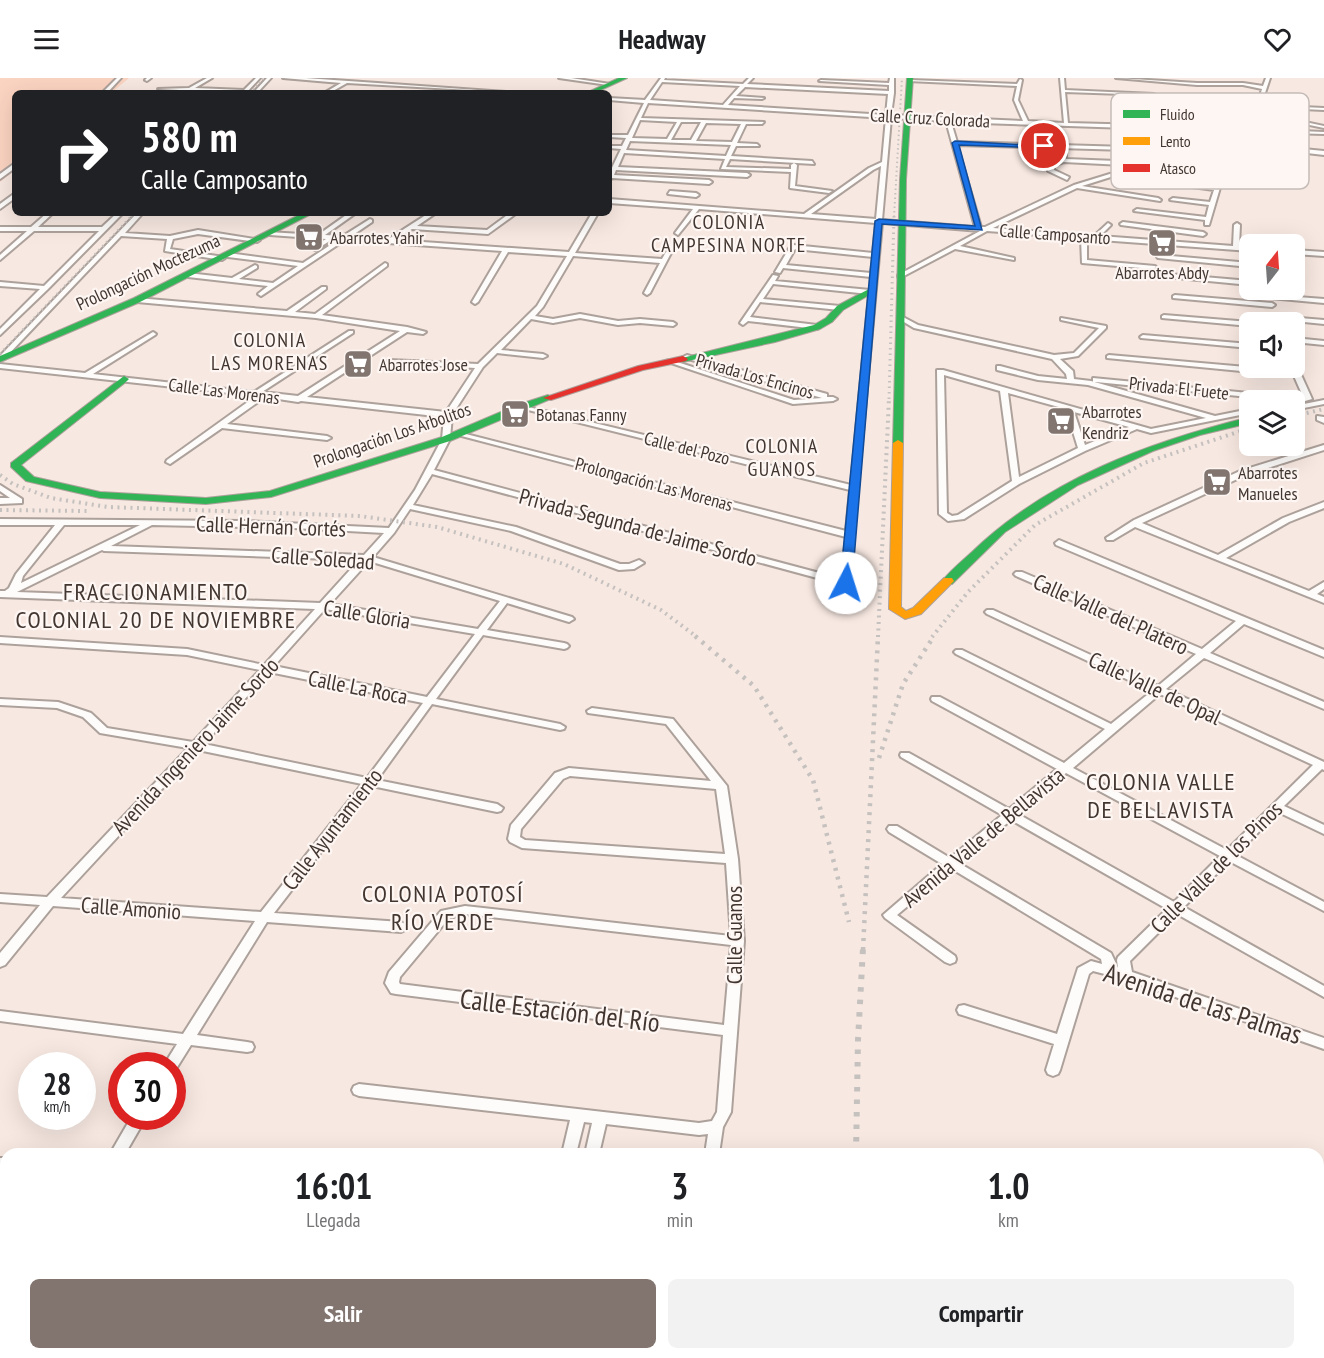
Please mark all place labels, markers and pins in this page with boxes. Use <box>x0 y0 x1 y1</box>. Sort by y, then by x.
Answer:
pin <box>1018 120 1069 171</box>
supermarket icon: Abarrotes Yahir <box>293 221 325 253</box>
place label: Abarrotes Yahir <box>330 226 424 249</box>
supermarket icon: Abarrotes Abdy <box>1146 227 1178 259</box>
place label: Abarrotes Abdy <box>1115 261 1209 284</box>
supermarket icon: Abarrotes Jose <box>342 348 374 380</box>
place label: Abarrotes Jose <box>379 353 468 376</box>
supermarket icon: Botanas Fanny <box>499 398 531 430</box>
place label: Abarrotes Kendriz <box>1082 400 1142 444</box>
place label: Botanas Fanny <box>536 403 627 426</box>
supermarket icon: Abarrotes Kendriz <box>1045 405 1077 437</box>
place label: Abarrotes Manueles <box>1238 461 1298 505</box>
supermarket icon: Abarrotes Manueles <box>1201 466 1233 498</box>

